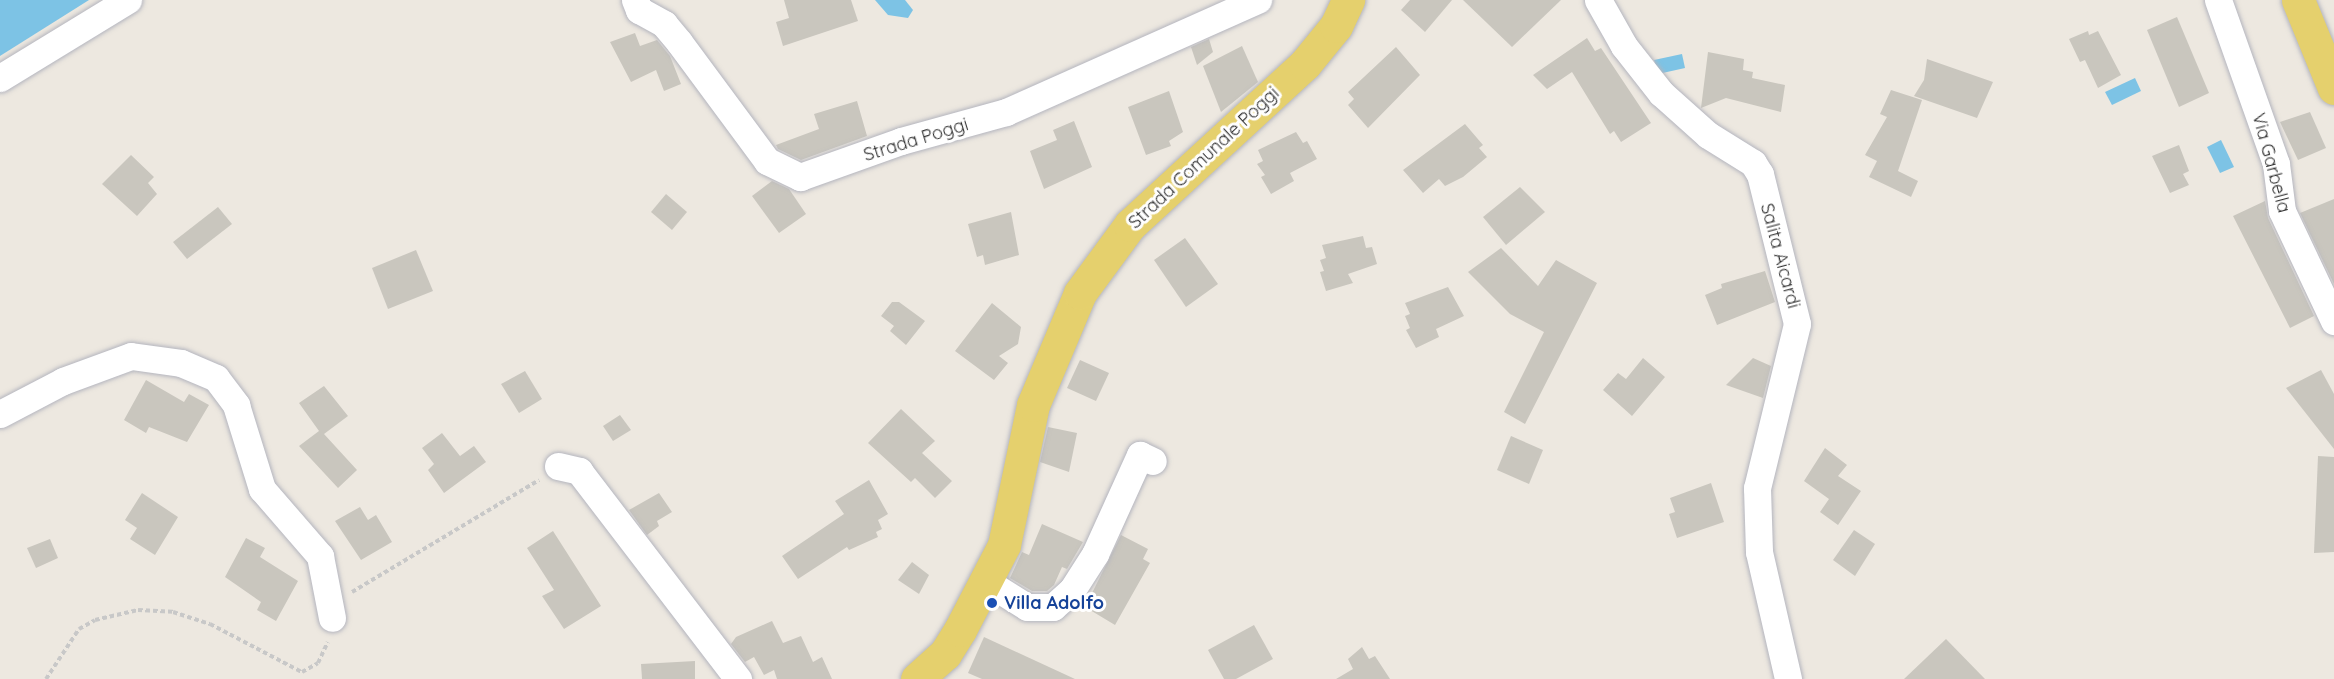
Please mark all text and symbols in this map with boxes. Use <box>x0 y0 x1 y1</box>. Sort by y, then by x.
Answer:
street label: Strada Comunale Poggi <box>1124 83 1284 233</box>
street label: Via Garbella <box>2247 111 2295 215</box>
street label: Strada Poggi <box>861 114 971 166</box>
street label: Salita Aicardi <box>1756 201 1804 311</box>
place label: Villa Adolfo <box>1004 592 1104 614</box>
marker: Villa Adolfo <box>985 596 999 610</box>

